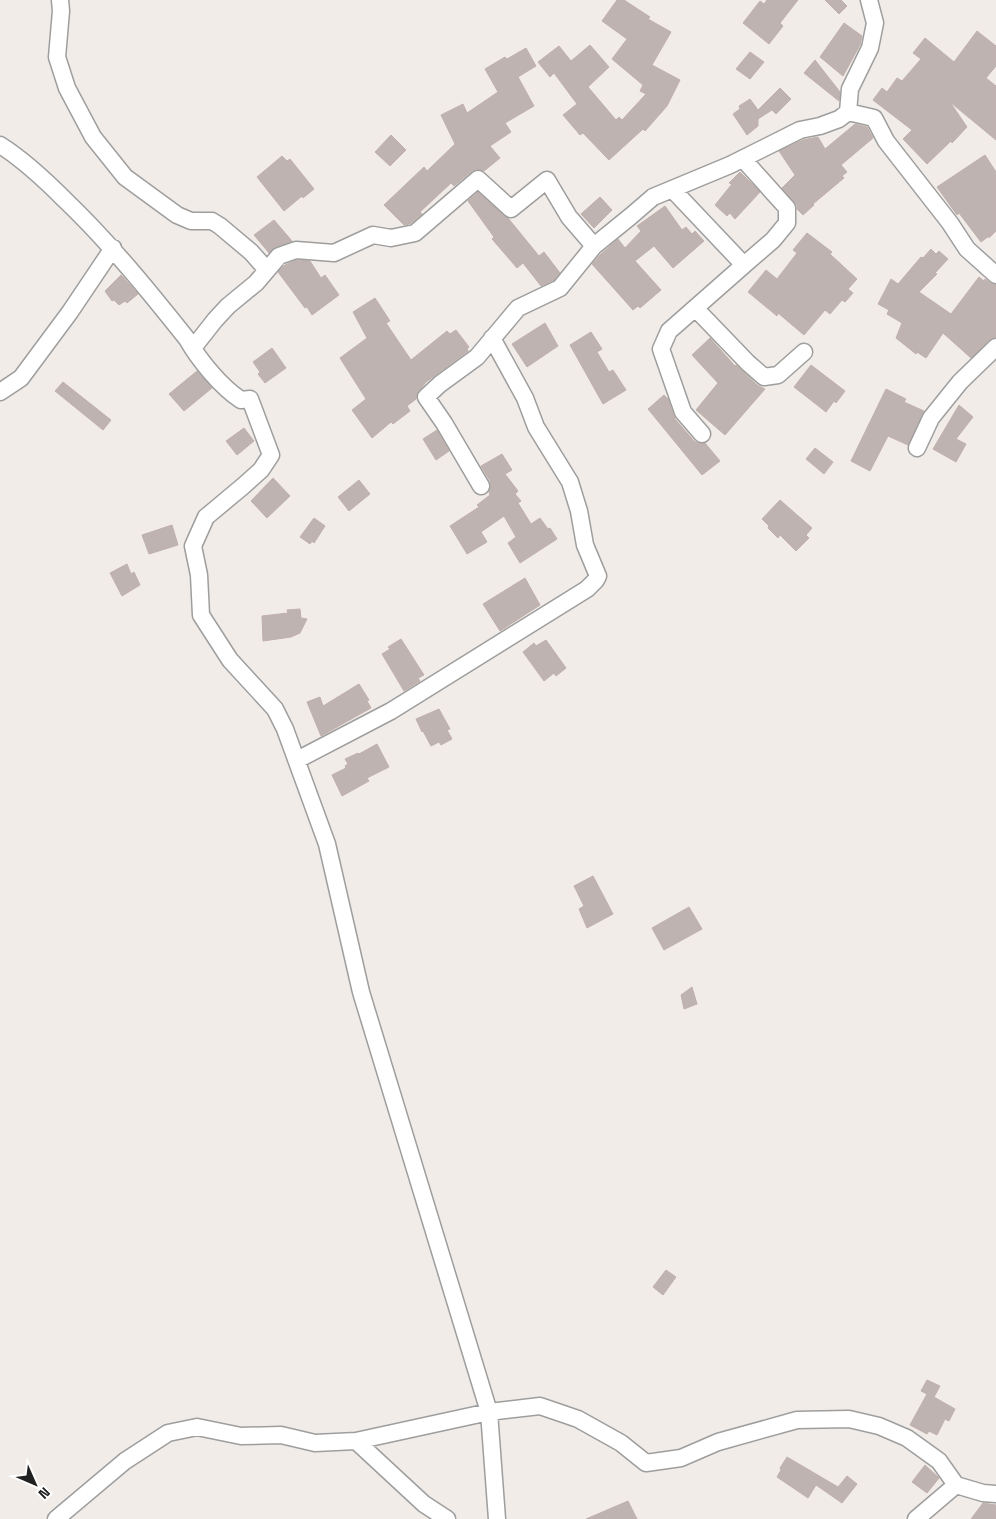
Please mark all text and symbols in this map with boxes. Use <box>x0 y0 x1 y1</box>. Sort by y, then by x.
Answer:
north arrow <box>10 1459 60 1509</box>
text: N <box>35 1484 54 1503</box>

